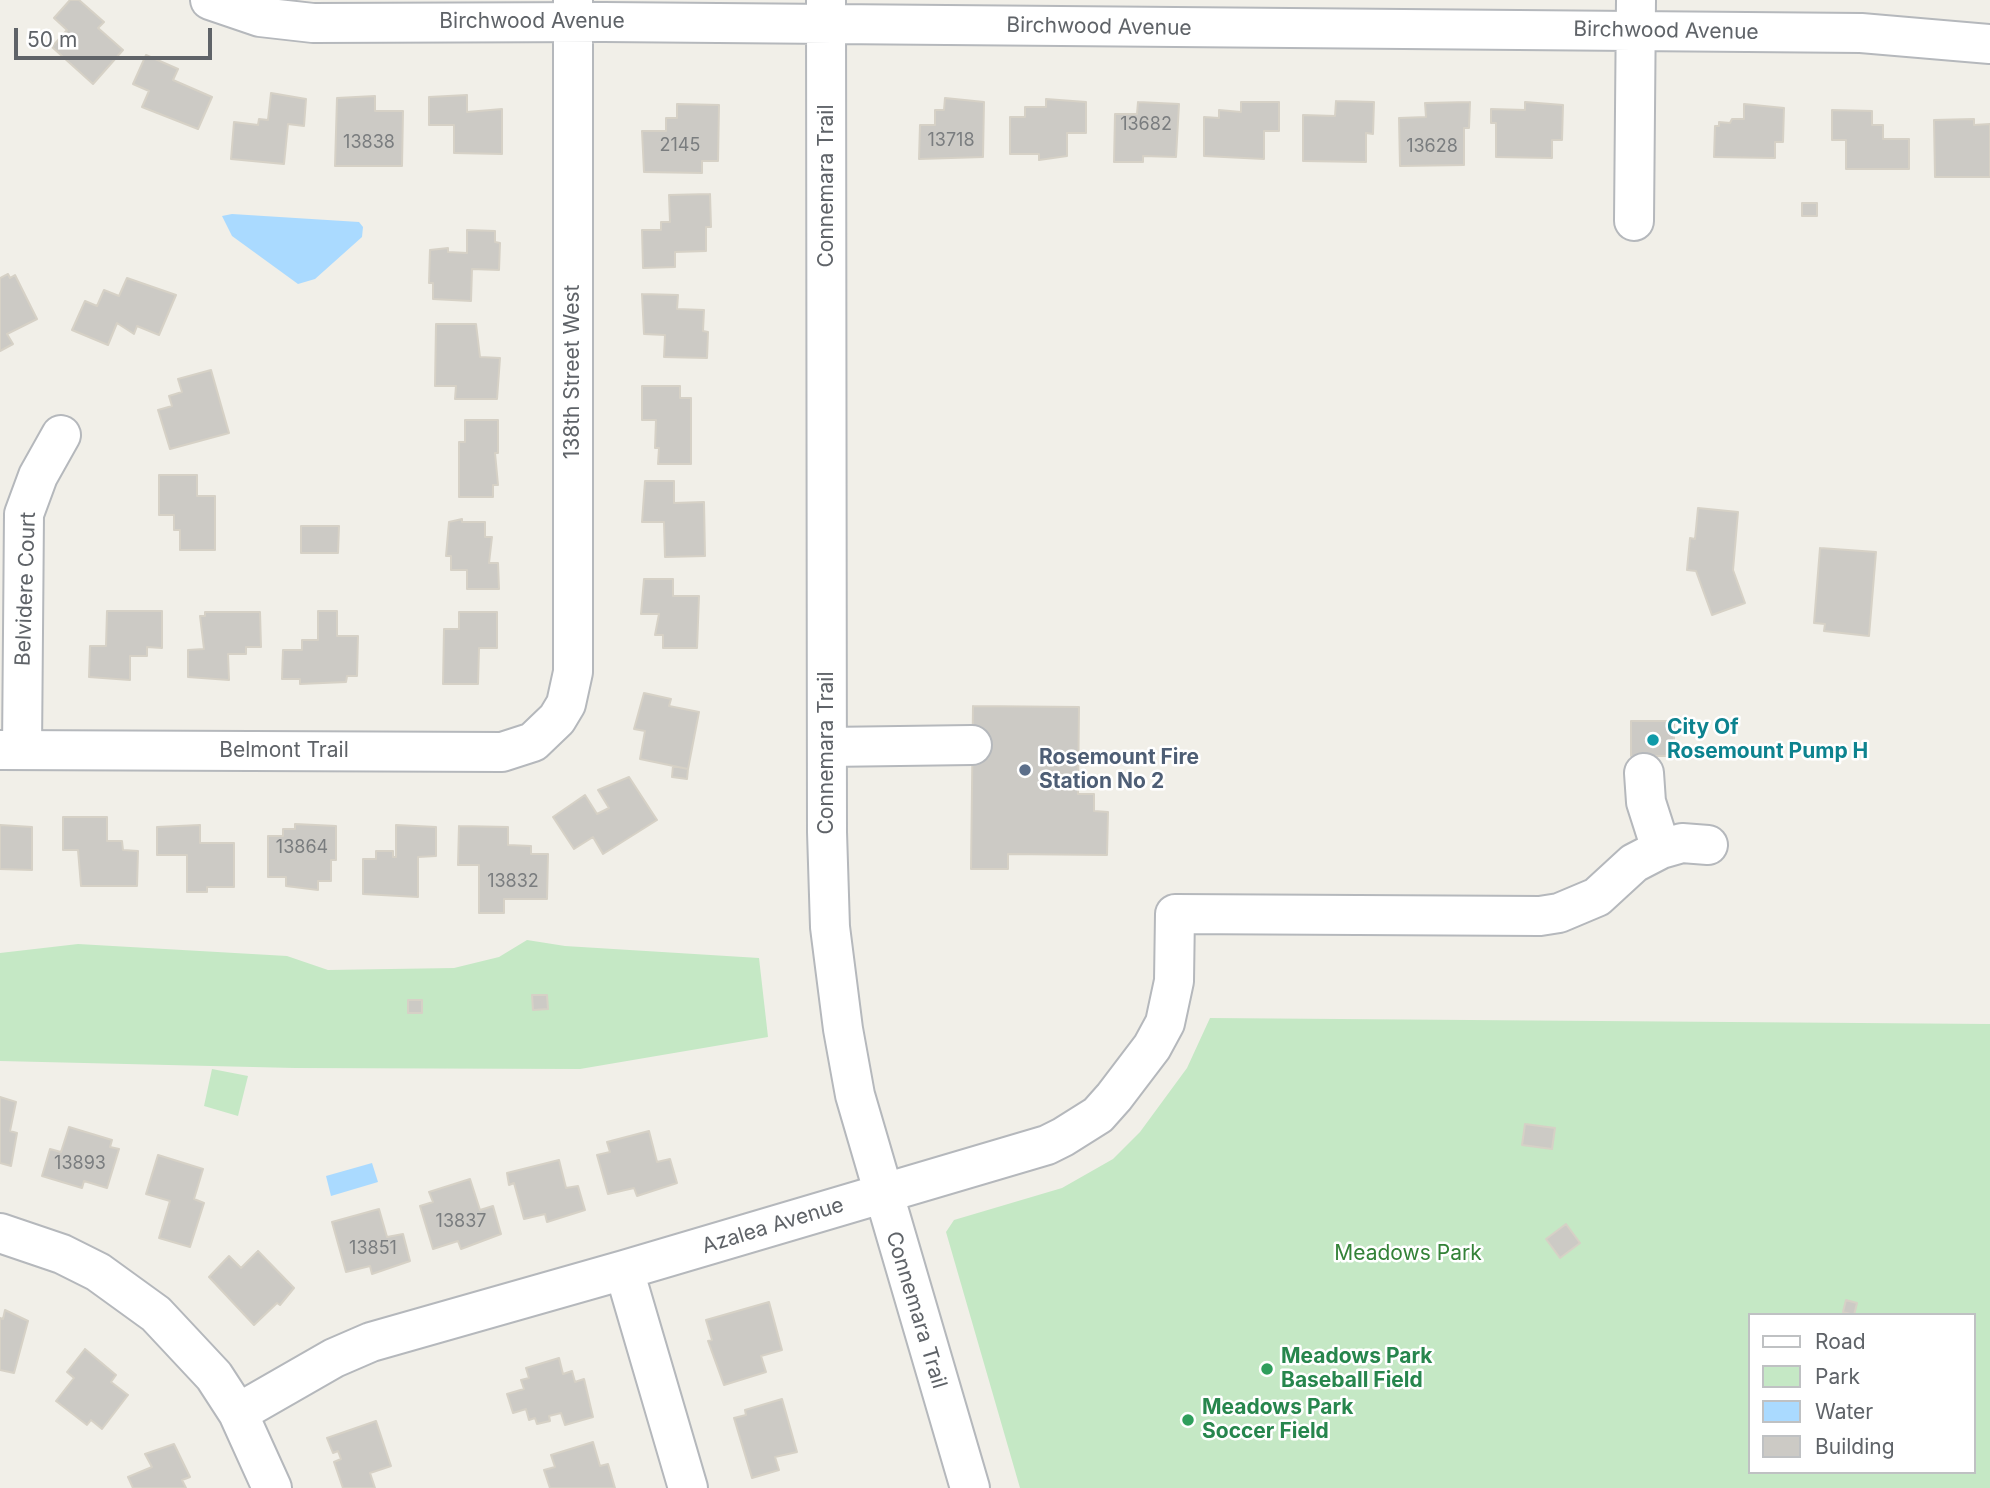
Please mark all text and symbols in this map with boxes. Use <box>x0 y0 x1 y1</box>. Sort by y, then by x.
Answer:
street label: Birchwood Avenue <box>439 9 625 35</box>
street label: Birchwood Avenue <box>1006 13 1192 41</box>
scale bar <box>18 14 215 58</box>
street label: Birchwood Avenue <box>1573 17 1759 45</box>
text: 50 m <box>27 27 77 52</box>
street label: Connemara Trail <box>814 104 840 268</box>
house number: 13682 <box>1120 114 1172 136</box>
house number: 13718 <box>927 130 975 152</box>
house number: 13838 <box>343 132 395 154</box>
house number: 2145 <box>660 135 700 157</box>
house number: 13628 <box>1406 136 1458 158</box>
street label: 138th Street West <box>560 285 586 459</box>
street label: Belvidere Court <box>11 511 41 667</box>
street label: Connemara Trail <box>814 671 840 835</box>
place label: City Of Rosemount Pump H <box>1667 715 1868 765</box>
marker: City Of Rosemount Pump H <box>1645 732 1661 748</box>
street label: Belmont Trail <box>219 738 349 764</box>
place label: Rosemount Fire Station No 2 <box>1039 745 1199 795</box>
marker: Rosemount Fire Station No 2 <box>1017 762 1033 778</box>
house number: 13864 <box>276 837 328 859</box>
house number: 13832 <box>487 871 539 893</box>
house number: 13893 <box>54 1153 106 1175</box>
street label: Azalea Avenue <box>699 1192 847 1260</box>
house number: 13837 <box>436 1211 486 1233</box>
street label: Connemara Trail <box>880 1228 952 1392</box>
house number: 13851 <box>349 1238 397 1260</box>
park label: Meadows Park <box>1334 1241 1482 1267</box>
legend <box>1748 1313 1976 1474</box>
text: Road <box>1815 1329 1866 1354</box>
place label: Meadows Park Baseball Field <box>1281 1344 1432 1394</box>
marker: Meadows Park Baseball Field <box>1259 1361 1275 1377</box>
text: Park <box>1815 1364 1860 1389</box>
place label: Meadows Park Soccer Field <box>1202 1395 1353 1445</box>
text: Water <box>1815 1399 1873 1424</box>
marker: Meadows Park Soccer Field <box>1180 1412 1196 1428</box>
text: Building <box>1815 1434 1895 1459</box>

